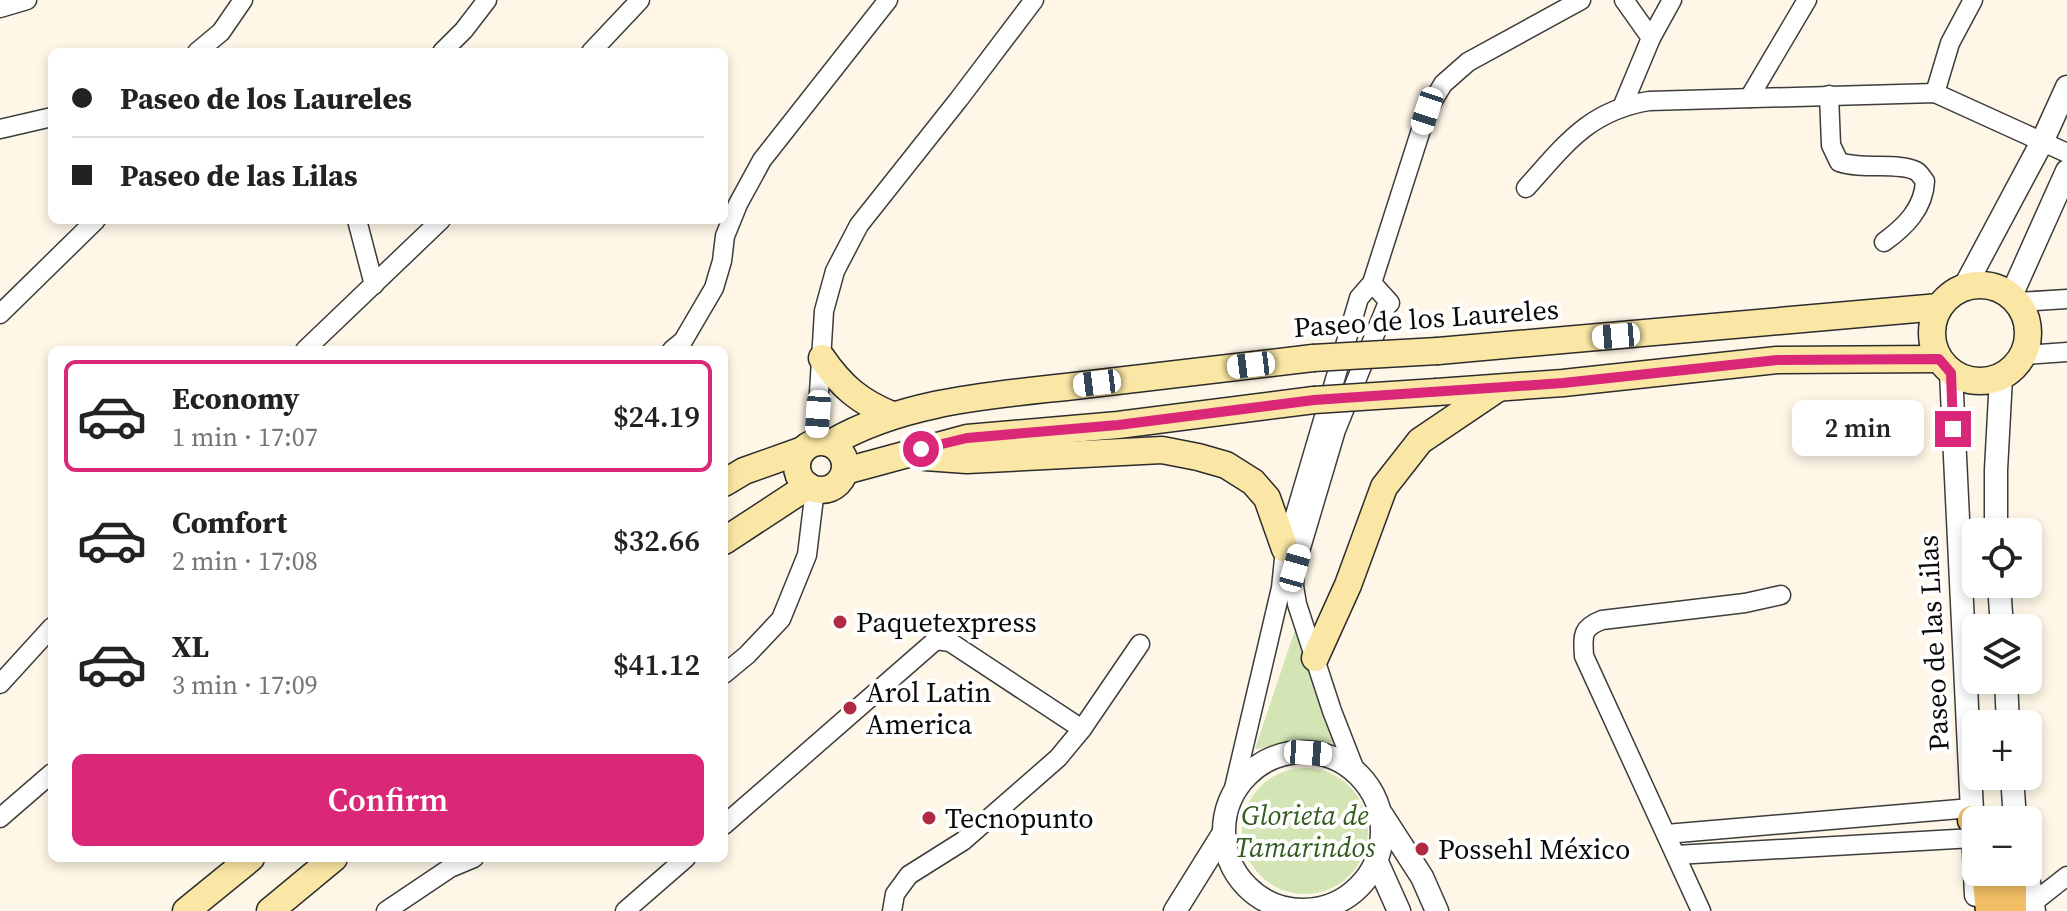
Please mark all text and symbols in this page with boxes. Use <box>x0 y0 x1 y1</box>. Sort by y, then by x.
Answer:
text: Paseo de los Laureles <box>120 78 412 119</box>
car <box>1408 84 1446 138</box>
text: Paseo de las Lilas <box>120 155 358 196</box>
street label: Paseo de los Laureles <box>1292 290 1560 346</box>
car <box>1591 322 1641 350</box>
car <box>1226 350 1276 380</box>
car <box>1072 368 1122 398</box>
text: Economy <box>172 378 300 419</box>
icon: car <box>76 380 148 452</box>
car <box>804 389 832 439</box>
text: $24.19 <box>613 396 700 437</box>
callout: 2 min <box>1793 401 1925 457</box>
text: 2 min <box>1825 410 1891 446</box>
route end <box>1935 411 1971 447</box>
text: 1 min · 17:07 <box>172 419 318 455</box>
route start <box>903 431 939 467</box>
text: Comfort <box>172 502 287 543</box>
icon: car <box>76 504 148 576</box>
map controls <box>1962 518 2042 886</box>
button: locate <box>1962 518 2042 598</box>
text: $32.66 <box>613 520 700 561</box>
street label: Paseo de las Lilas <box>1908 534 1958 752</box>
car <box>1277 542 1313 594</box>
text: 2 min · 17:08 <box>172 543 318 579</box>
place label: Paquetexpress <box>856 603 1037 641</box>
marker: Paquetexpress <box>831 613 849 631</box>
button: layers <box>1962 614 2042 694</box>
text: XL <box>172 626 209 667</box>
icon: car <box>76 628 148 700</box>
text: $41.12 <box>613 644 700 685</box>
text: 3 min · 17:09 <box>172 667 318 703</box>
place label: Arol Latin America <box>866 673 992 743</box>
marker: Arol Latin America <box>841 699 859 717</box>
button: + <box>1962 710 2042 790</box>
car <box>1283 739 1333 767</box>
button: Confirm <box>72 754 704 846</box>
park label: Glorieta de Tamarindos <box>1235 796 1376 866</box>
place label: Tecnopunto <box>945 799 1094 837</box>
button: − <box>1962 806 2042 886</box>
marker: Tecnopunto <box>920 809 938 827</box>
place label: Possehl México <box>1438 830 1630 868</box>
marker: Possehl México <box>1413 840 1431 858</box>

